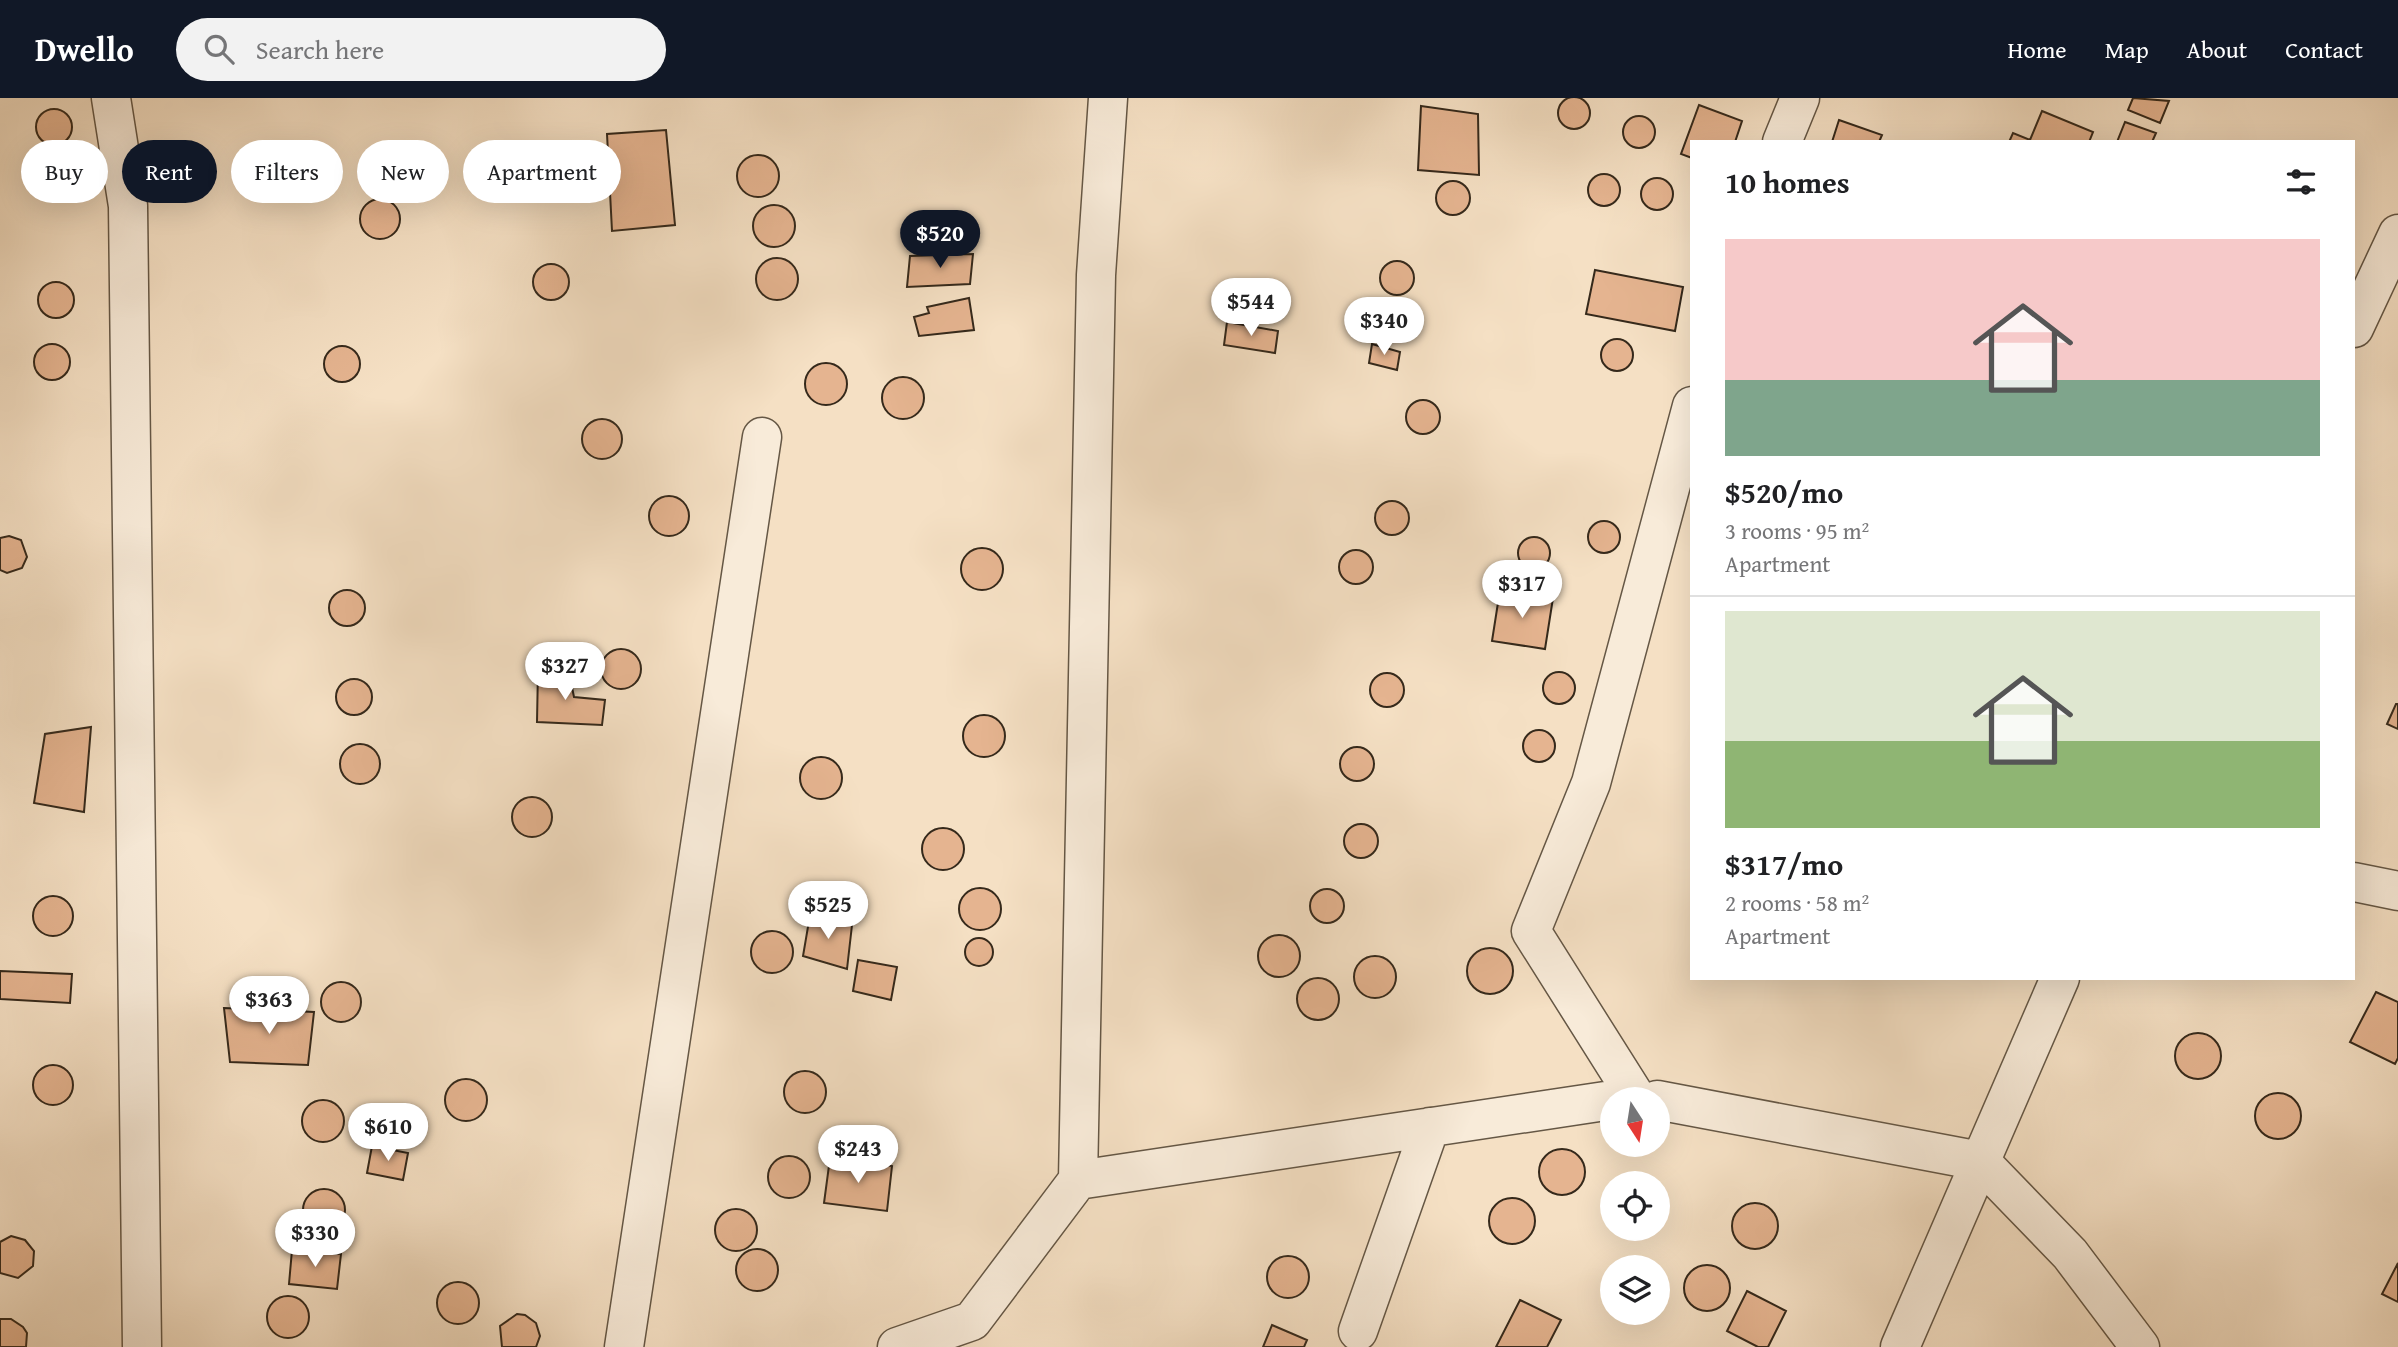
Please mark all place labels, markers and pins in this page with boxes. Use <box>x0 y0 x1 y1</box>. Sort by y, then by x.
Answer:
pin: $520 <box>899 211 981 270</box>
pin: $544 <box>1210 278 1292 338</box>
pin: $340 <box>1343 298 1425 357</box>
pin: $317 <box>1481 560 1563 620</box>
pin: $327 <box>524 642 606 702</box>
pin: $525 <box>787 882 869 941</box>
pin: $363 <box>228 976 310 1036</box>
pin: $610 <box>347 1104 429 1163</box>
pin: $243 <box>817 1126 899 1185</box>
pin: $330 <box>274 1210 356 1269</box>

